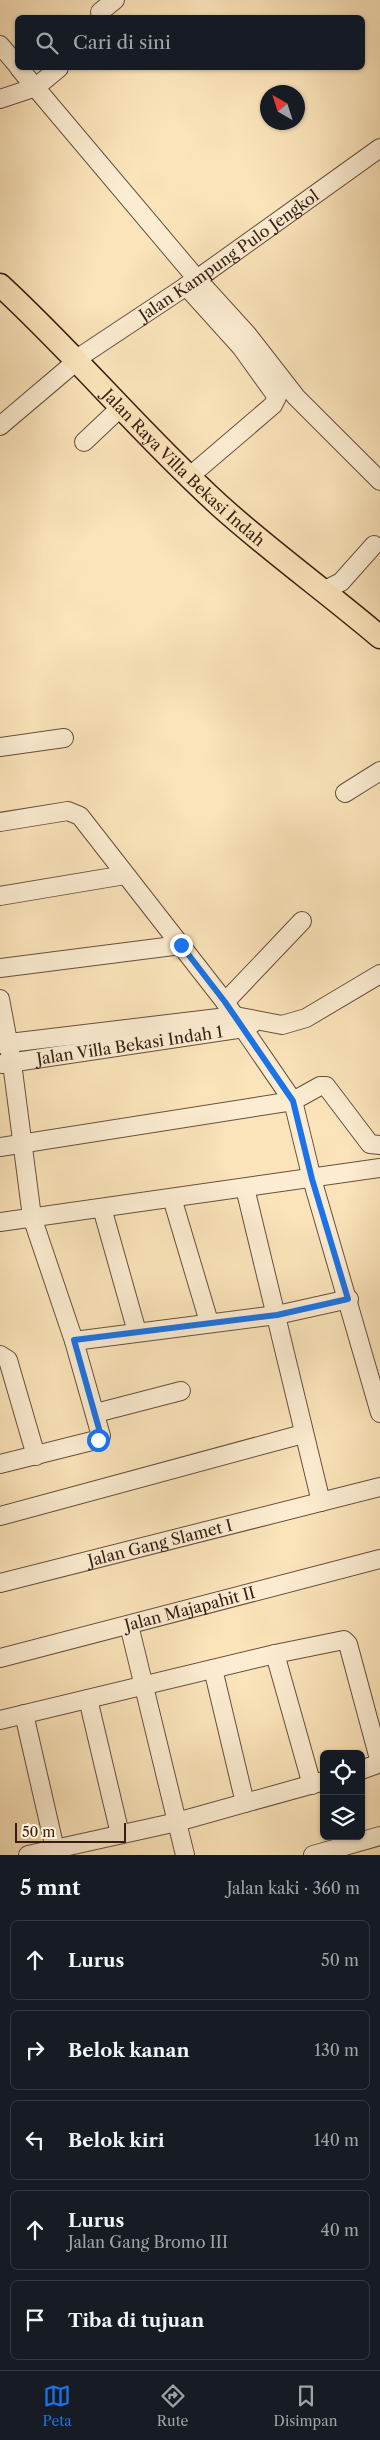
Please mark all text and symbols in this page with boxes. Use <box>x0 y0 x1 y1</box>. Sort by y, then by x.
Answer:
search box <box>15 15 365 70</box>
icon: search <box>33 29 61 57</box>
text: Cari di sini <box>73 31 171 54</box>
north arrow <box>260 85 305 130</box>
street label: Jalan Kampung Pulo Jengkol <box>132 185 323 327</box>
street label: Jalan Raya Villa Bekasi Indah <box>96 382 269 550</box>
route end <box>170 934 193 957</box>
street label: Jalan Villa Bekasi Indah 1 <box>32 1021 224 1069</box>
route start <box>87 1429 110 1452</box>
street label: Jalan Gang Slamet I <box>83 1515 234 1571</box>
street label: Jalan Majapahit II <box>119 1582 257 1636</box>
map controls <box>320 1750 365 1840</box>
button: locate <box>320 1750 365 1795</box>
button: layers <box>320 1795 365 1840</box>
scale bar <box>15 1820 126 1843</box>
text: 50 m <box>22 1823 55 1841</box>
text: 5 mnt <box>20 1875 81 1900</box>
text: Jalan kaki · 360 m <box>227 1878 360 1898</box>
icon: ahead <box>21 1946 49 1974</box>
text: Lurus <box>68 1949 124 1972</box>
text: 50 m <box>321 1950 359 1970</box>
icon: right <box>21 2036 49 2064</box>
text: Belok kanan <box>68 2039 190 2062</box>
text: 130 m <box>314 2040 359 2060</box>
icon: left <box>21 2126 49 2154</box>
text: Belok kiri <box>68 2129 165 2152</box>
text: 140 m <box>314 2130 359 2150</box>
text: Lurus <box>68 2209 124 2232</box>
icon: ahead <box>21 2216 49 2244</box>
text: 40 m <box>320 2220 359 2240</box>
text: Jalan Gang Bromo III <box>68 2232 228 2252</box>
icon: arrive <box>21 2306 49 2334</box>
text: Tiba di tujuan <box>68 2309 204 2332</box>
tab: Peta <box>43 2382 72 2430</box>
tab: Rute <box>157 2382 188 2430</box>
tab: Disimpan <box>274 2382 337 2430</box>

